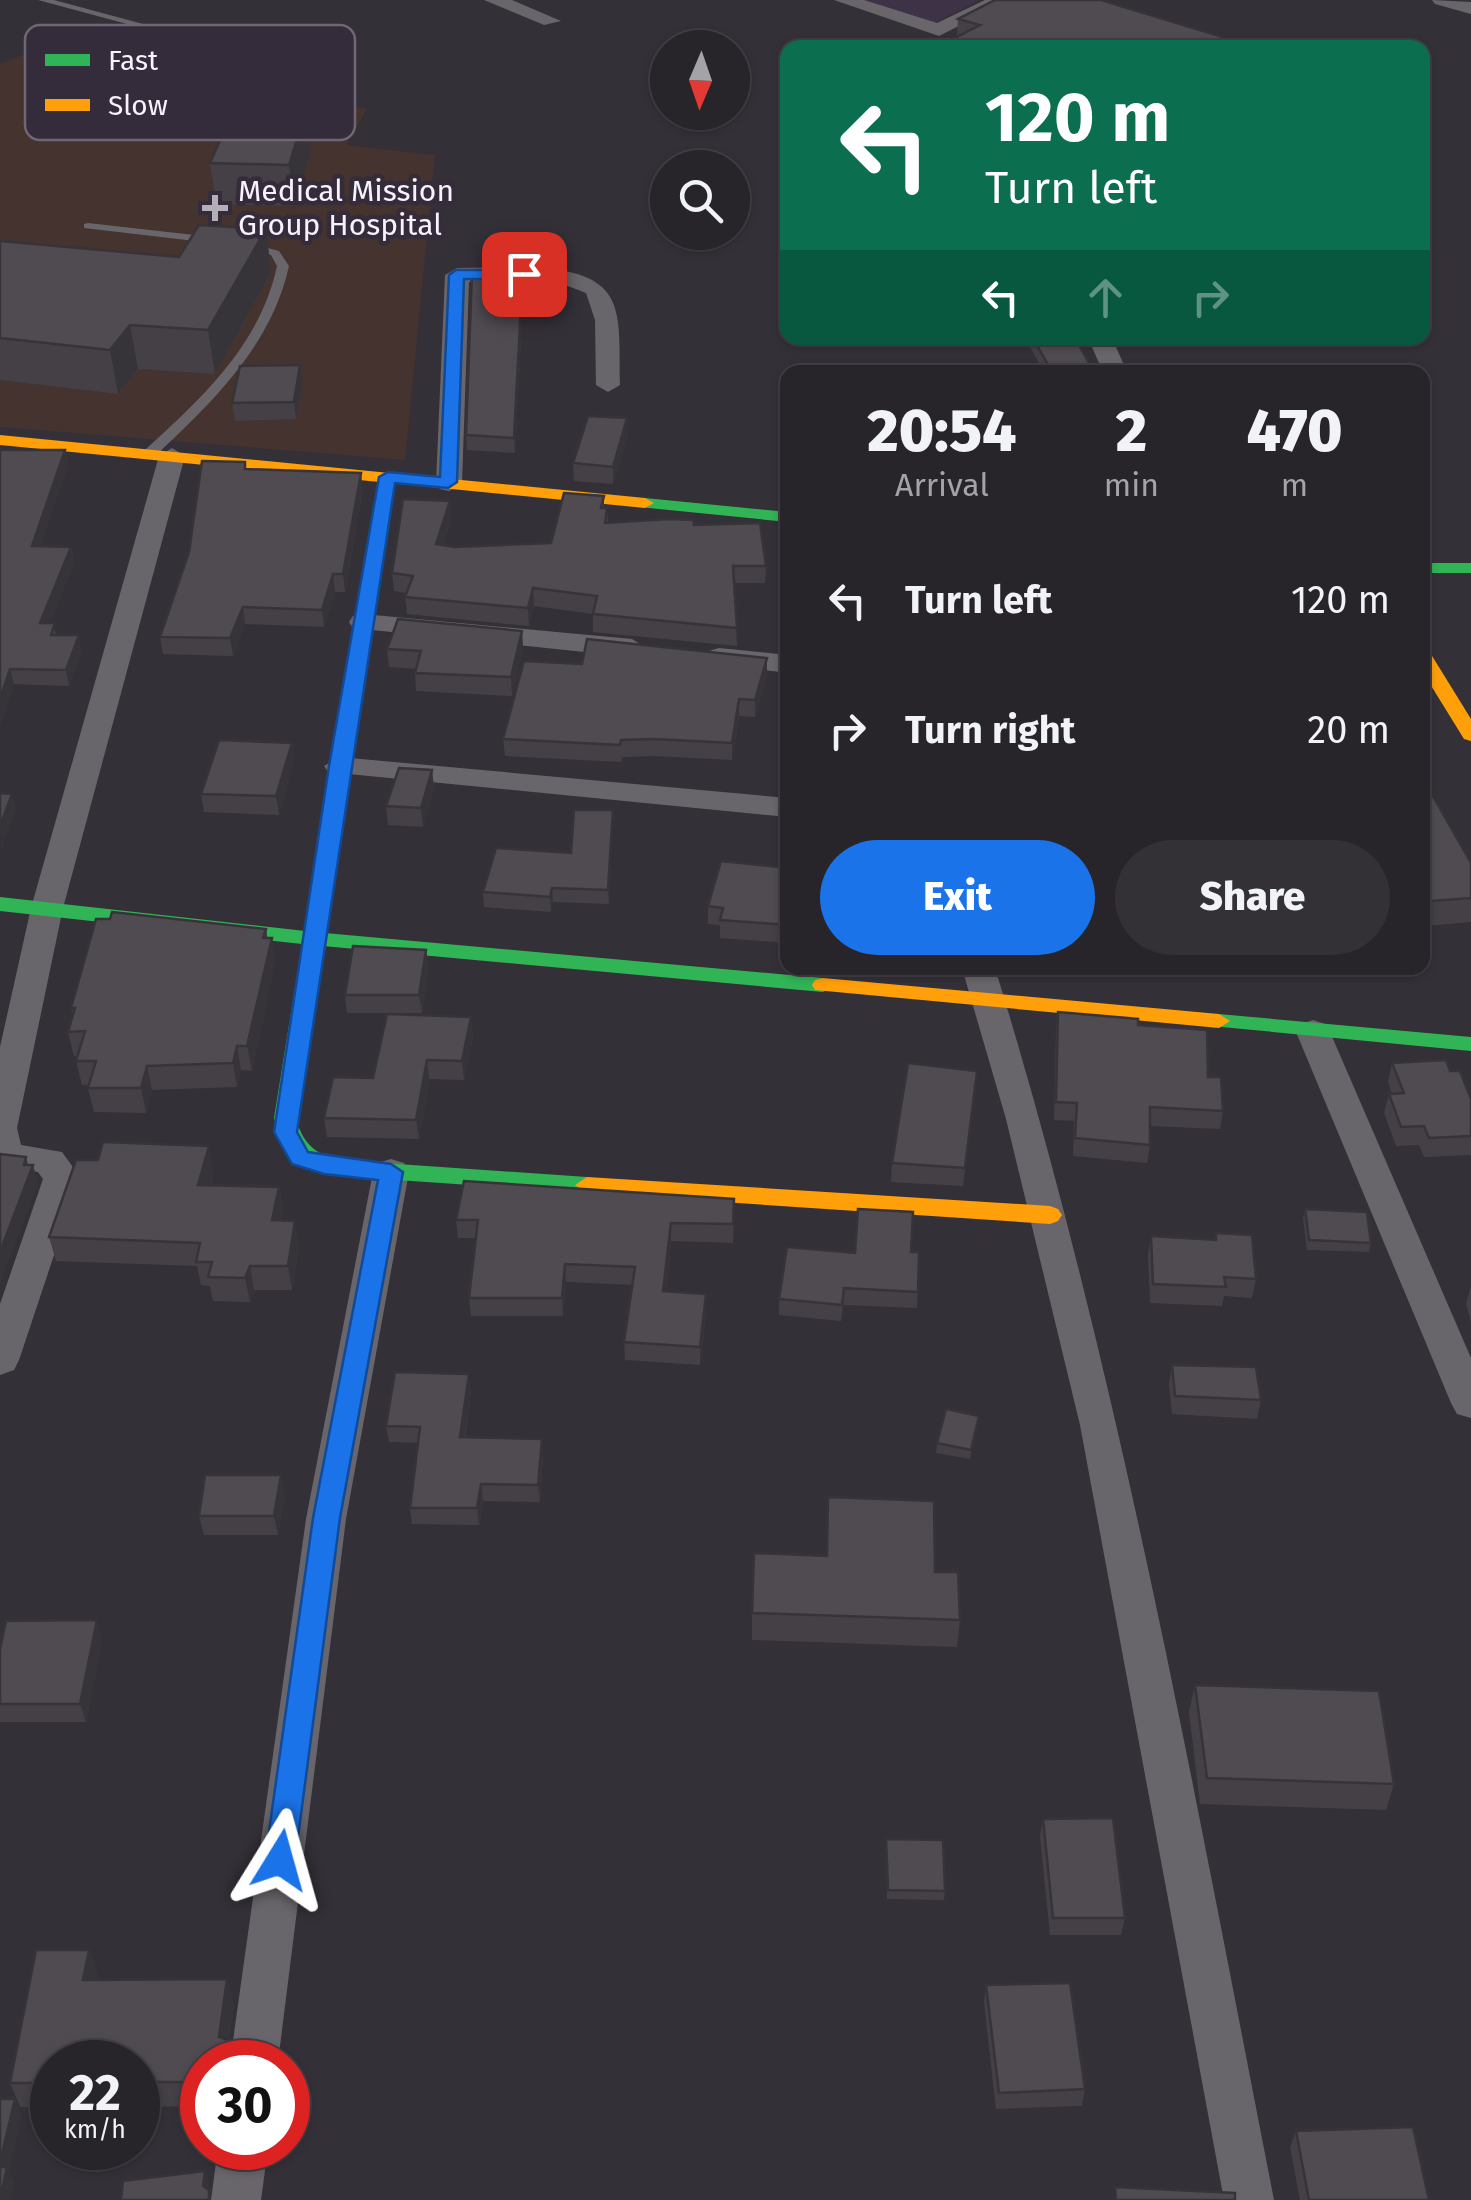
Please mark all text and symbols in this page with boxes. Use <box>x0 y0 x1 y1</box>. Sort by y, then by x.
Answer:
legend <box>25 25 355 140</box>
north arrow <box>650 30 750 130</box>
map controls <box>650 30 750 250</box>
text: Fast <box>108 44 159 77</box>
text: 120 m <box>985 76 1170 160</box>
icon: left <box>820 80 950 210</box>
text: Slow <box>108 89 168 122</box>
button: search <box>650 150 750 250</box>
text: Turn left <box>985 161 1157 215</box>
place label: Medical Mission Group Hospital <box>238 173 454 243</box>
marker: Medical Mission Group Hospital <box>202 195 228 221</box>
pin <box>482 232 567 317</box>
icon: arrive <box>497 247 552 302</box>
icon: left <box>973 270 1028 325</box>
icon: ahead <box>1078 270 1133 325</box>
icon: right <box>1183 270 1238 325</box>
text: 20:54 <box>867 395 1017 467</box>
text: 2 <box>1116 395 1147 467</box>
text: 470 <box>1246 395 1343 467</box>
text: Arrival <box>895 466 989 504</box>
text: min <box>1104 466 1159 504</box>
text: m <box>1281 466 1308 504</box>
icon: left <box>820 573 875 628</box>
text: Turn left <box>905 577 1052 623</box>
text: 120 m <box>1291 577 1390 623</box>
icon: right <box>820 703 875 758</box>
text: Turn right <box>905 707 1075 753</box>
text: 20 m <box>1307 707 1390 753</box>
button: Exit <box>820 840 1095 955</box>
button: Share <box>1115 840 1390 955</box>
position arrow <box>228 1808 332 1912</box>
speed limit sign: 30 <box>180 2040 310 2170</box>
text: 22 <box>69 2063 121 2123</box>
text: km/h <box>64 2115 126 2145</box>

